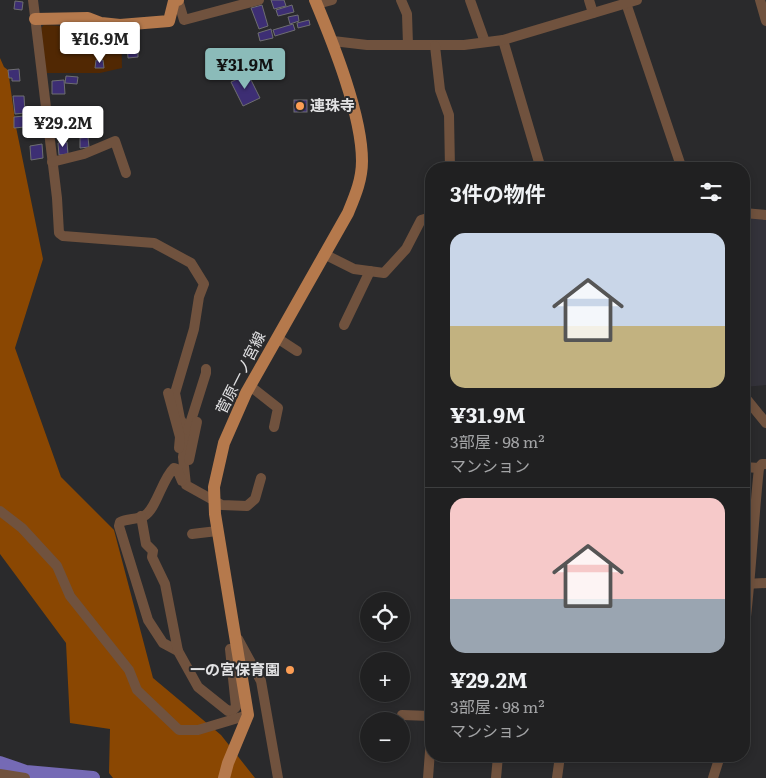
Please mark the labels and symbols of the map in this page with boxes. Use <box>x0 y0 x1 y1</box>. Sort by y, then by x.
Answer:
pin: ¥16.9M <box>59 22 141 64</box>
pin: ¥31.9M <box>204 48 286 90</box>
place label: 連珠寺 <box>310 93 355 116</box>
marker: 連珠寺 <box>294 100 306 112</box>
pin: ¥29.2M <box>22 106 104 148</box>
street label: 菅原一ノ宮線 <box>209 327 270 418</box>
place label: 一の宮保育園 <box>190 657 280 680</box>
marker: 一の宮保育園 <box>284 664 296 676</box>

